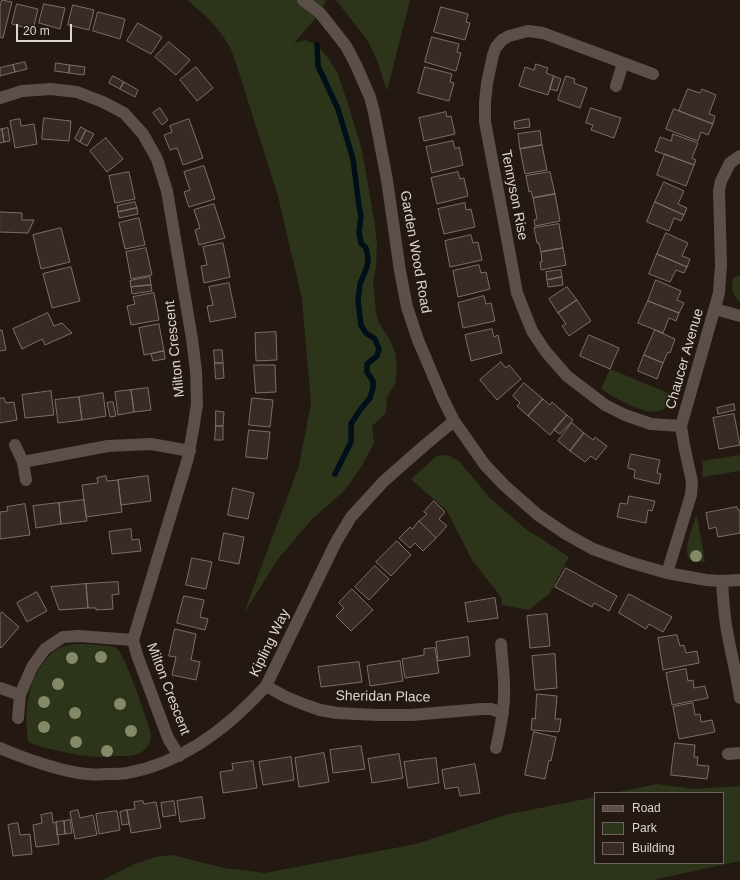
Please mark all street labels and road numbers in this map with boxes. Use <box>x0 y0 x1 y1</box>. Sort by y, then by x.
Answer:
street label: Tennyson Rise <box>497 148 531 242</box>
street label: Garden Wood Road <box>396 189 434 315</box>
street label: Milton Crescent <box>162 300 188 398</box>
street label: Chaucer Avenue <box>663 307 707 411</box>
street label: Kipling Way <box>246 606 294 680</box>
street label: Milton Crescent <box>143 641 193 737</box>
street label: Sheridan Place <box>335 688 431 706</box>

